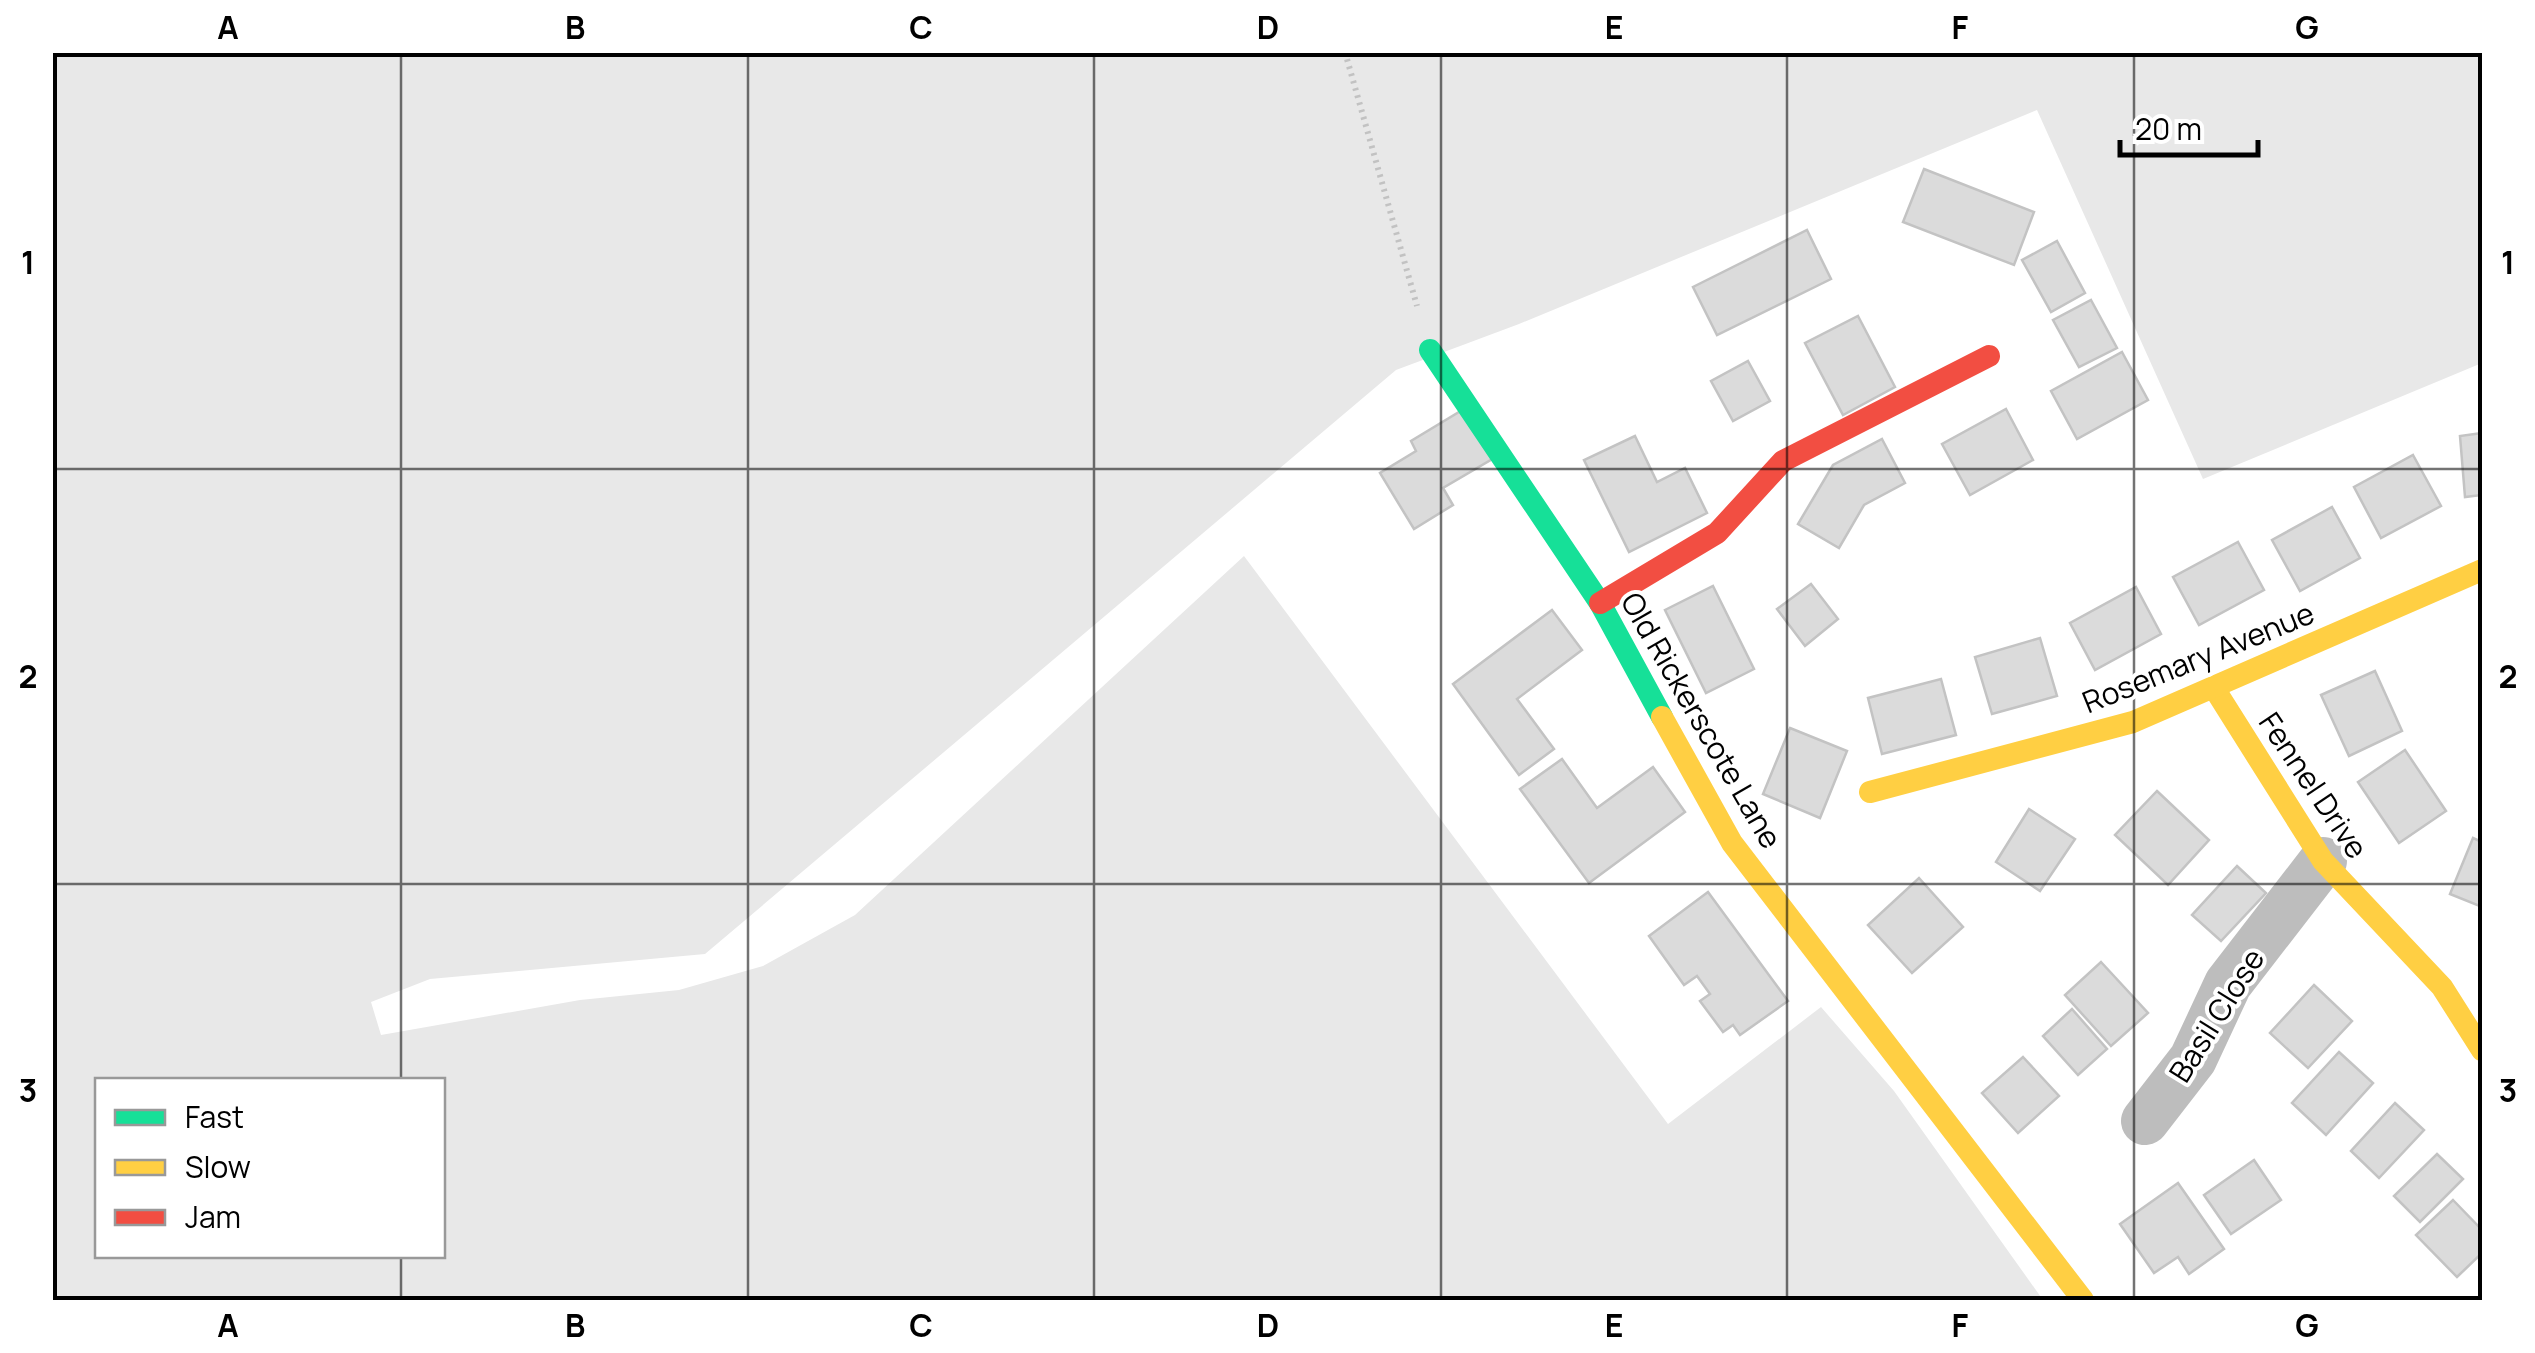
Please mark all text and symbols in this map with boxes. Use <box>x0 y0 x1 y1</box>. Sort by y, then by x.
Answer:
text: A <box>217 5 239 49</box>
text: B <box>565 5 585 49</box>
text: C <box>909 5 933 49</box>
text: D <box>1257 5 1279 49</box>
text: E <box>1605 5 1623 49</box>
text: F <box>1952 5 1969 49</box>
text: G <box>2295 5 2319 49</box>
scale bar <box>2120 95 2258 157</box>
text: 20 m <box>2135 108 2202 149</box>
text: 1 <box>21 240 35 284</box>
text: 1 <box>2501 240 2515 284</box>
street label: Old Rickerscote Lane <box>1612 585 1792 855</box>
street label: Rosemary Avenue <box>2076 592 2320 722</box>
text: 2 <box>18 654 38 698</box>
text: 2 <box>2498 654 2518 698</box>
street label: Fennel Drive <box>2250 704 2378 866</box>
street label: Basil Close <box>2159 940 2273 1090</box>
text: 3 <box>19 1068 37 1112</box>
text: 3 <box>2499 1068 2517 1112</box>
legend <box>95 1078 445 1258</box>
text: Fast <box>185 1096 244 1137</box>
text: Slow <box>185 1146 251 1187</box>
text: Jam <box>185 1196 241 1237</box>
text: A <box>217 1303 239 1347</box>
text: B <box>565 1303 585 1347</box>
text: C <box>909 1303 933 1347</box>
text: D <box>1257 1303 1279 1347</box>
text: E <box>1605 1303 1623 1347</box>
text: F <box>1952 1303 1969 1347</box>
text: G <box>2295 1303 2319 1347</box>

